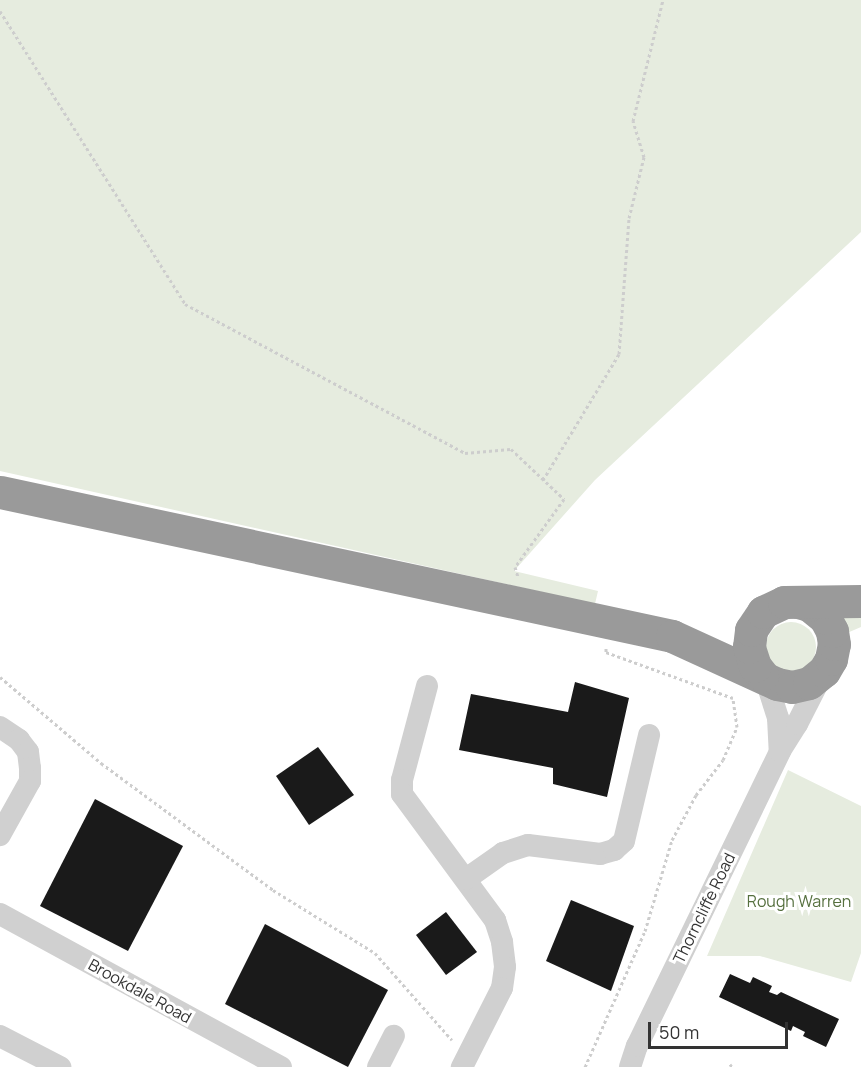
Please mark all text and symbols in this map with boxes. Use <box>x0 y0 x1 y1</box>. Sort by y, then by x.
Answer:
street label: Thorncliffe Road <box>669 850 739 966</box>
park label: Rough Warren <box>747 891 851 911</box>
street label: Brookdale Road <box>85 955 195 1027</box>
scale bar <box>651 1010 790 1048</box>
text: 50 m <box>659 1020 699 1044</box>

